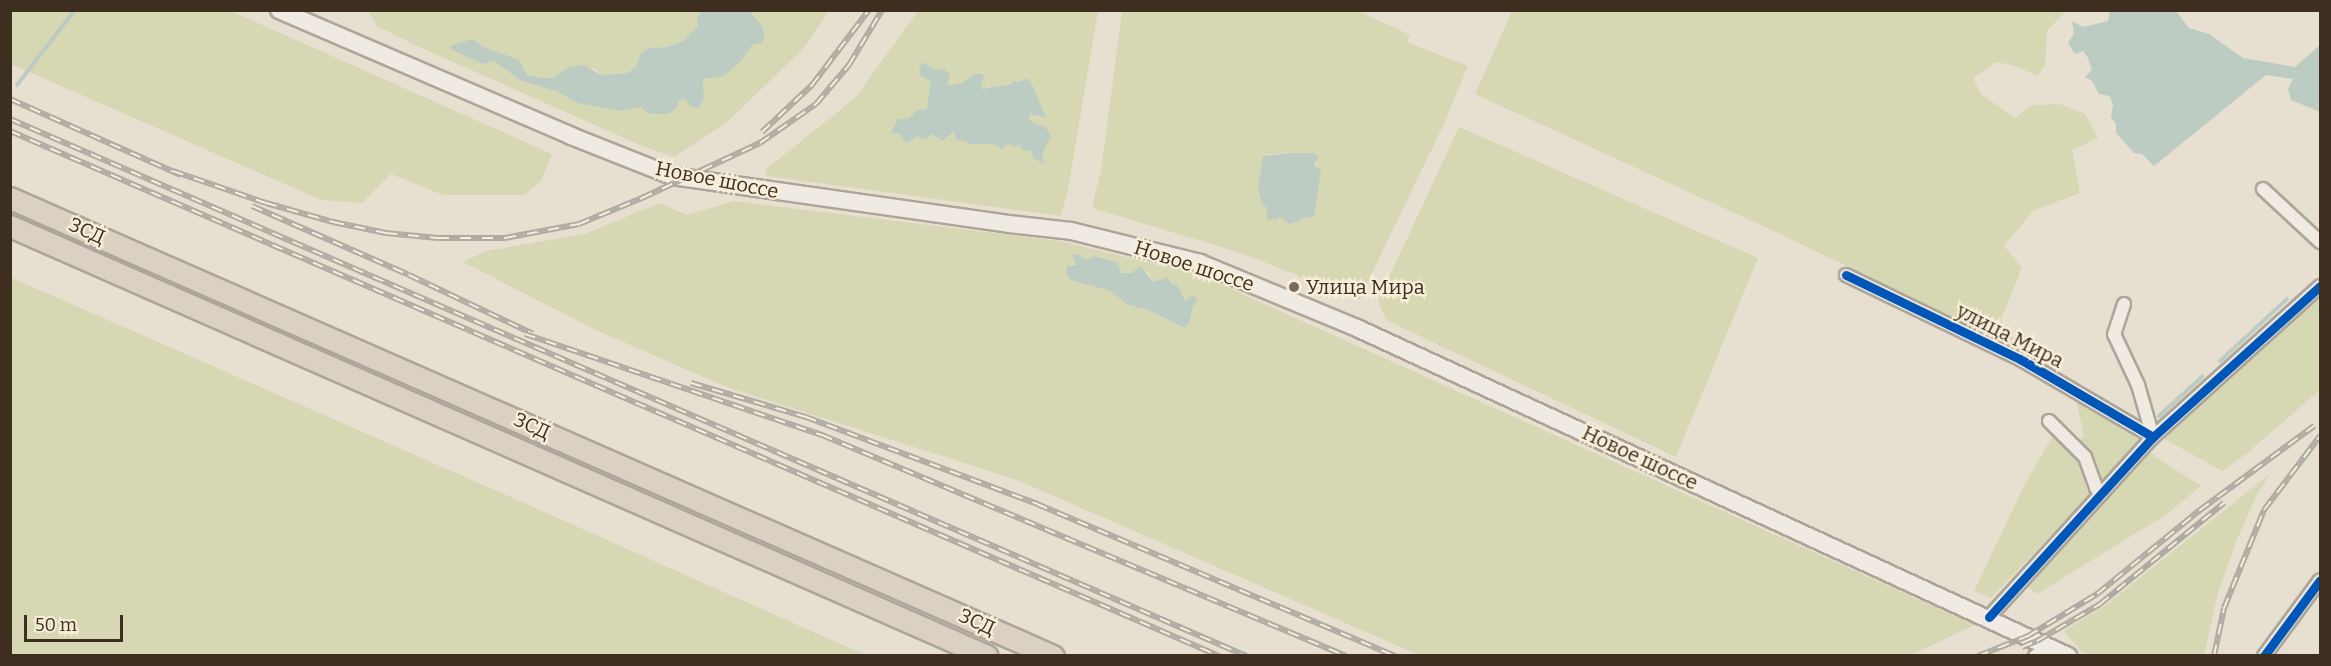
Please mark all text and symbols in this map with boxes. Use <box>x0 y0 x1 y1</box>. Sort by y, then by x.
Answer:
street label: Новое шоссе <box>653 156 781 204</box>
street label: ЗСД <box>65 212 109 250</box>
street label: Новое шоссе <box>1131 235 1257 297</box>
place label: Улица Мира <box>1306 275 1425 299</box>
marker: Улица Мира <box>1287 280 1301 294</box>
street label: улица Мира <box>1952 299 2068 373</box>
street label: ЗСД <box>510 407 554 445</box>
street label: Новое шоссе <box>1578 421 1702 495</box>
scale bar <box>27 603 126 641</box>
street label: ЗСД <box>955 603 999 641</box>
text: 50 m <box>35 614 77 636</box>

